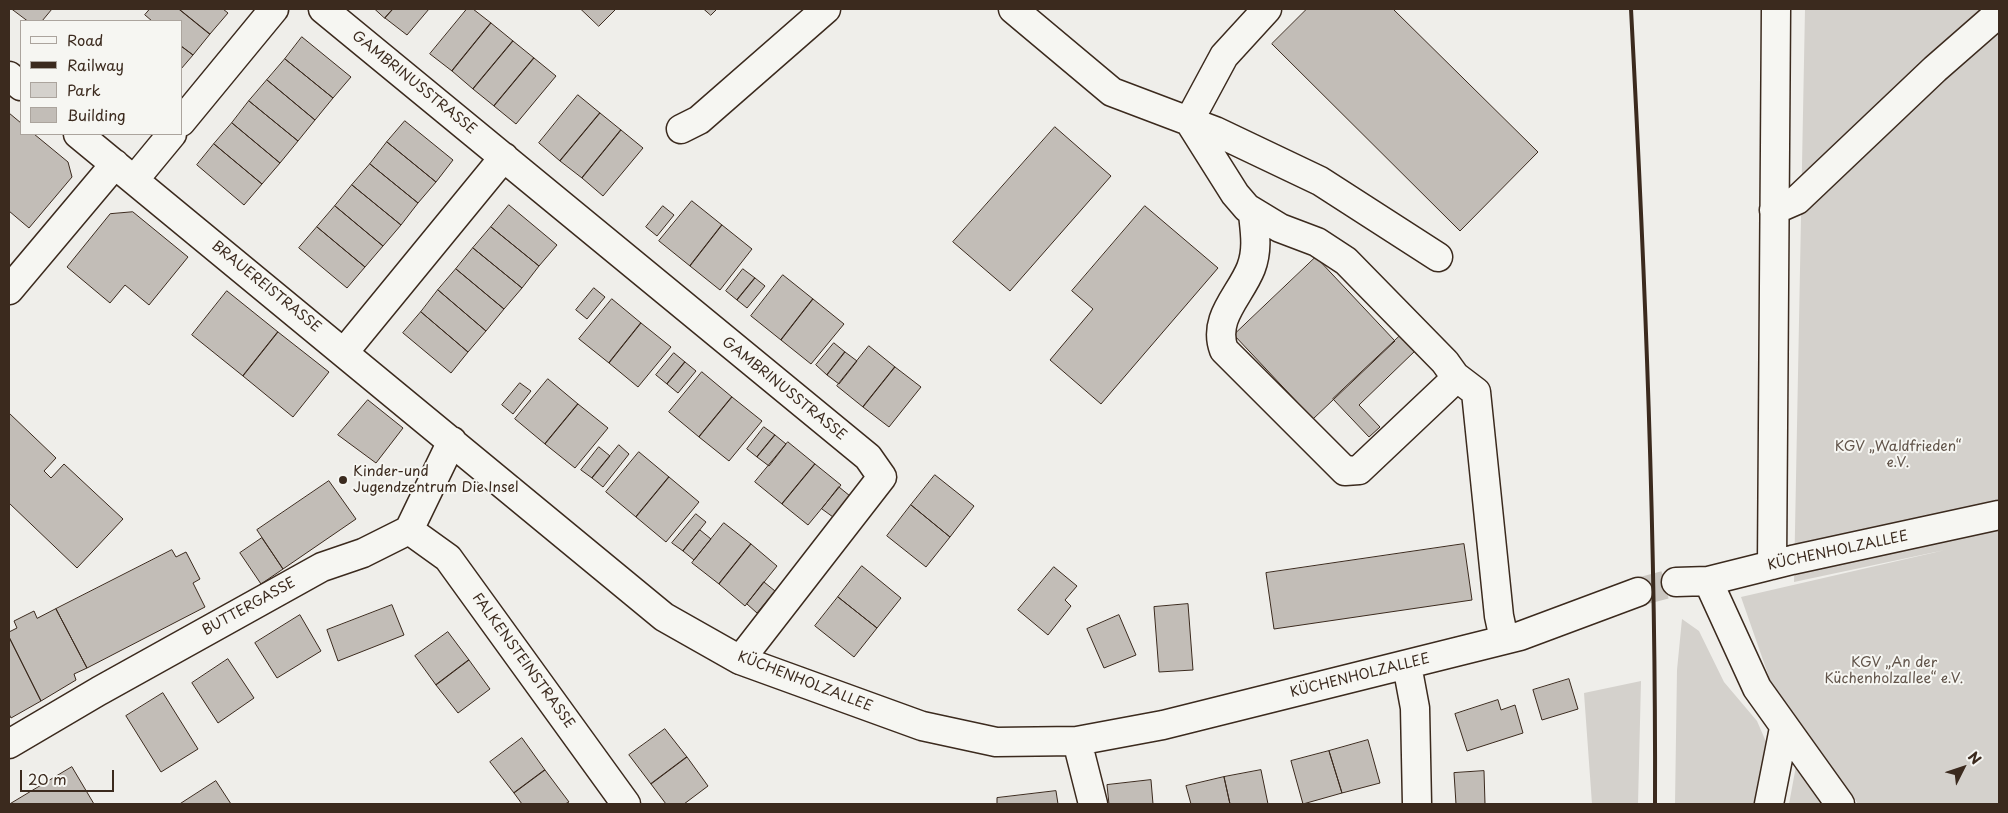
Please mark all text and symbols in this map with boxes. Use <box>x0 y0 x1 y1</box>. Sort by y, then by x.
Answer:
legend <box>20 20 182 135</box>
text: Road <box>67 28 103 51</box>
street label: GAMBRINUSSTRASSE <box>348 28 480 138</box>
text: Railway <box>67 53 124 76</box>
text: Park <box>67 78 101 101</box>
text: Building <box>67 103 126 126</box>
street label: BRAUEREISTRASSE <box>208 238 324 336</box>
street label: GAMBRINUSSTRASSE <box>718 334 850 444</box>
park label: KGV „Waldfrieden“ e.V. <box>1835 439 1961 472</box>
place label: Kinder-und Jugendzentrum Die Insel <box>353 464 519 497</box>
marker: Kinder-und Jugendzentrum Die Insel <box>337 474 349 486</box>
street label: KÜCHENHOLZALLEE <box>1766 528 1910 574</box>
street label: BUTTERGASSE <box>199 574 299 640</box>
street label: FALKENSTEINSTRASSE <box>468 590 578 732</box>
street label: KÜCHENHOLZALLEE <box>735 648 875 716</box>
street label: KÜCHENHOLZALLEE <box>1288 651 1432 701</box>
park label: KGV „An der Küchenholzallee“ e.V. <box>1824 655 1964 688</box>
north arrow <box>1938 743 1988 793</box>
text: N <box>1963 747 1986 769</box>
scale bar <box>22 760 116 792</box>
text: 20 m <box>28 767 67 790</box>

